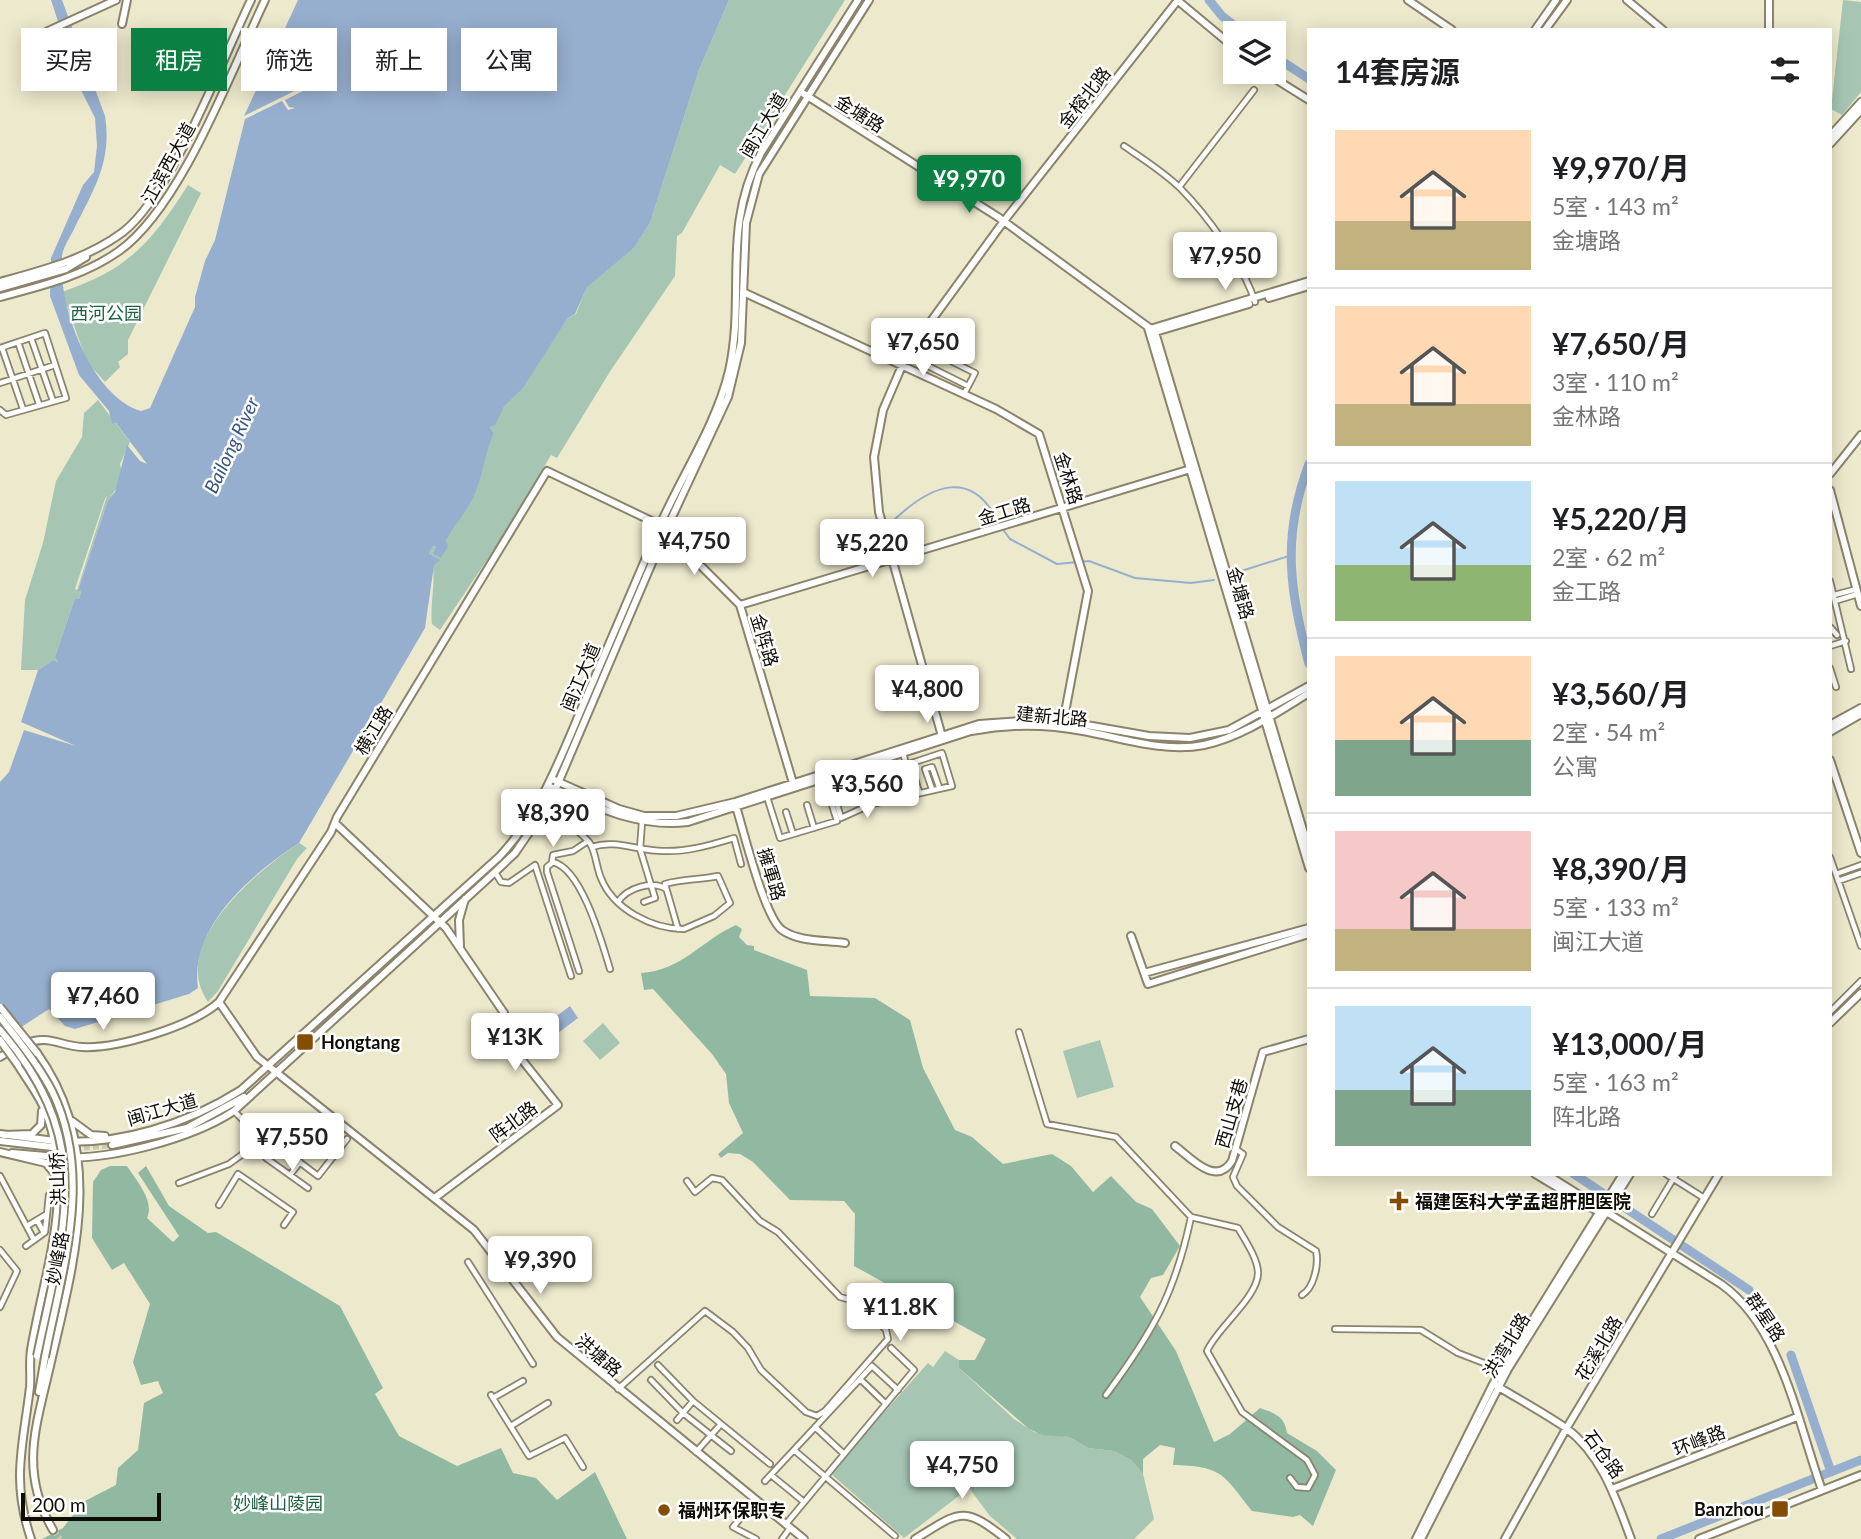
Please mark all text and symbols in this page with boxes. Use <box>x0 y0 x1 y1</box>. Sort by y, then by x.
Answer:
map controls <box>1223 21 1286 84</box>
button: layers <box>1223 21 1286 84</box>
chip: 买房 <box>21 28 117 91</box>
chip: 租房 <box>131 28 227 91</box>
chip: 筛选 <box>241 28 337 91</box>
chip: 新上 <box>351 28 447 91</box>
chip: 公寓 <box>461 28 557 91</box>
icon: filters <box>1766 51 1804 89</box>
text: 14套房源 <box>1335 53 1460 89</box>
street label: 金榕北路 <box>1053 62 1115 132</box>
street label: 闽江大道 <box>735 88 791 162</box>
street label: 金塘路 <box>831 89 889 137</box>
street label: 江滨西大道 <box>137 118 199 208</box>
text: ¥9,970/月 <box>1552 149 1690 185</box>
pin: ¥9,970 <box>912 156 1026 215</box>
icon: home <box>1391 158 1475 242</box>
text: ¥9,970 <box>933 164 1005 192</box>
text: 5室 · 143 m² <box>1552 192 1679 220</box>
text: 金塘路 <box>1552 226 1621 254</box>
pin: ¥7,950 <box>1168 232 1282 292</box>
text: ¥7,950 <box>1189 241 1261 269</box>
park label: 西河公园 <box>70 302 142 324</box>
pin: ¥7,650 <box>866 318 980 378</box>
text: ¥7,650/月 <box>1552 325 1690 361</box>
text: ¥7,650 <box>887 327 959 355</box>
icon: home <box>1391 334 1475 418</box>
text: 3室 · 110 m² <box>1552 368 1679 396</box>
water label: Bailong River <box>199 393 263 497</box>
text: 金林路 <box>1552 402 1621 430</box>
street label: 金林路 <box>1050 449 1088 507</box>
street label: 金工路 <box>975 493 1033 529</box>
text: ¥5,220/月 <box>1552 500 1690 536</box>
icon: home <box>1391 509 1475 593</box>
pin: ¥4,750 <box>637 518 751 577</box>
pin: ¥5,220 <box>815 520 929 579</box>
text: ¥4,750 <box>658 526 730 554</box>
text: ¥5,220 <box>836 528 908 556</box>
text: 2室 · 62 m² <box>1552 543 1665 571</box>
street label: 金塘路 <box>1223 564 1259 622</box>
text: 金工路 <box>1552 577 1621 605</box>
street label: 金阵路 <box>747 611 783 669</box>
street label: 闽江大道 <box>556 640 604 714</box>
pin: ¥4,800 <box>870 666 984 725</box>
text: ¥4,800 <box>891 674 963 702</box>
text: ¥3,560/月 <box>1552 675 1690 711</box>
icon: home <box>1391 684 1475 768</box>
street label: 横江路 <box>350 701 396 759</box>
street label: 建新北路 <box>1015 702 1089 730</box>
text: 2室 · 54 m² <box>1552 718 1665 746</box>
text: 公寓 <box>1552 752 1598 780</box>
pin: ¥3,560 <box>810 760 924 820</box>
text: ¥3,560 <box>831 769 903 797</box>
pin: ¥8,390 <box>496 790 610 849</box>
text: ¥8,390 <box>517 798 589 826</box>
street label: 擁軍路 <box>754 845 790 903</box>
text: ¥8,390/月 <box>1552 850 1690 886</box>
icon: home <box>1391 859 1475 943</box>
text: 5室 · 133 m² <box>1552 893 1679 921</box>
text: 闽江大道 <box>1552 927 1644 955</box>
pin: ¥7,460 <box>46 972 160 1032</box>
text: ¥7,460 <box>67 981 139 1009</box>
pin: ¥13K <box>474 1014 556 1073</box>
text: ¥13K <box>487 1022 543 1050</box>
text: ¥13,000/月 <box>1552 1025 1707 1061</box>
place label: Hongtang <box>321 1031 401 1053</box>
marker: Hongtang <box>295 1032 315 1052</box>
icon: home <box>1391 1034 1475 1118</box>
text: 5室 · 163 m² <box>1552 1068 1679 1096</box>
street label: 西山支巷 <box>1211 1075 1251 1151</box>
street label: 闽江大道 <box>124 1089 200 1129</box>
street label: 阵北路 <box>485 1096 541 1146</box>
text: 阵北路 <box>1552 1102 1621 1130</box>
pin: ¥7,550 <box>235 1114 349 1173</box>
text: ¥7,550 <box>256 1122 328 1150</box>
street label: 洪山桥 <box>45 1152 69 1206</box>
place label: 福建医科大学孟超肝胆医院 <box>1415 1190 1631 1212</box>
marker: 福建医科大学孟超肝胆医院 <box>1389 1191 1409 1211</box>
street label: 妙峰路 <box>41 1229 73 1287</box>
pin: ¥9,390 <box>483 1236 597 1296</box>
text: ¥9,390 <box>504 1245 576 1273</box>
pin: ¥11.8K <box>843 1284 957 1343</box>
street label: 群星路 <box>1742 1288 1790 1346</box>
text: ¥11.8K <box>863 1292 937 1320</box>
street label: 洪湾北路 <box>1478 1308 1534 1382</box>
street label: 花溪北路 <box>1570 1311 1626 1385</box>
street label: 洪塘路 <box>571 1329 627 1381</box>
street label: 环峰路 <box>1670 1420 1728 1460</box>
street label: 石仓路 <box>1579 1426 1629 1482</box>
pin: ¥4,750 <box>905 1442 1019 1501</box>
text: ¥4,750 <box>926 1450 998 1478</box>
scale bar <box>21 1490 161 1522</box>
park label: 妙峰山陵园 <box>233 1492 323 1514</box>
text: 200 m <box>32 1493 86 1516</box>
place label: Banzhou <box>1694 1498 1764 1520</box>
place label: 福州环保职专 <box>678 1499 786 1521</box>
marker: Banzhou <box>1770 1499 1790 1519</box>
marker: 福州环保职专 <box>656 1502 672 1518</box>

